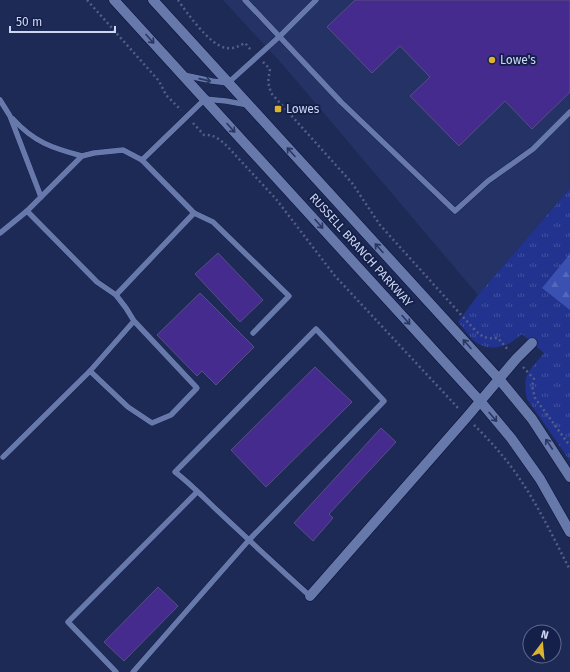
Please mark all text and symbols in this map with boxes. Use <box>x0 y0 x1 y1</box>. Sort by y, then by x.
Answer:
scale bar <box>10 8 115 34</box>
text: 50 m <box>16 15 42 29</box>
one-way arrow <box>145 34 155 44</box>
place label: Lowe's <box>500 53 536 67</box>
marker: Lowe's <box>487 55 497 65</box>
one-way arrow <box>198 76 211 84</box>
place label: Lowes <box>286 102 320 116</box>
marker: Lowes <box>273 104 283 114</box>
one-way arrow <box>226 123 236 133</box>
one-way arrow <box>287 147 296 157</box>
street label: RUSSELL BRANCH PARKWAY <box>306 191 416 310</box>
one-way arrow <box>314 219 323 229</box>
one-way arrow <box>374 243 384 253</box>
one-way arrow <box>402 315 411 325</box>
one-way arrow <box>462 339 471 349</box>
one-way arrow <box>489 411 498 422</box>
one-way arrow <box>545 439 553 450</box>
north arrow <box>522 624 562 664</box>
text: N <box>539 628 550 642</box>

